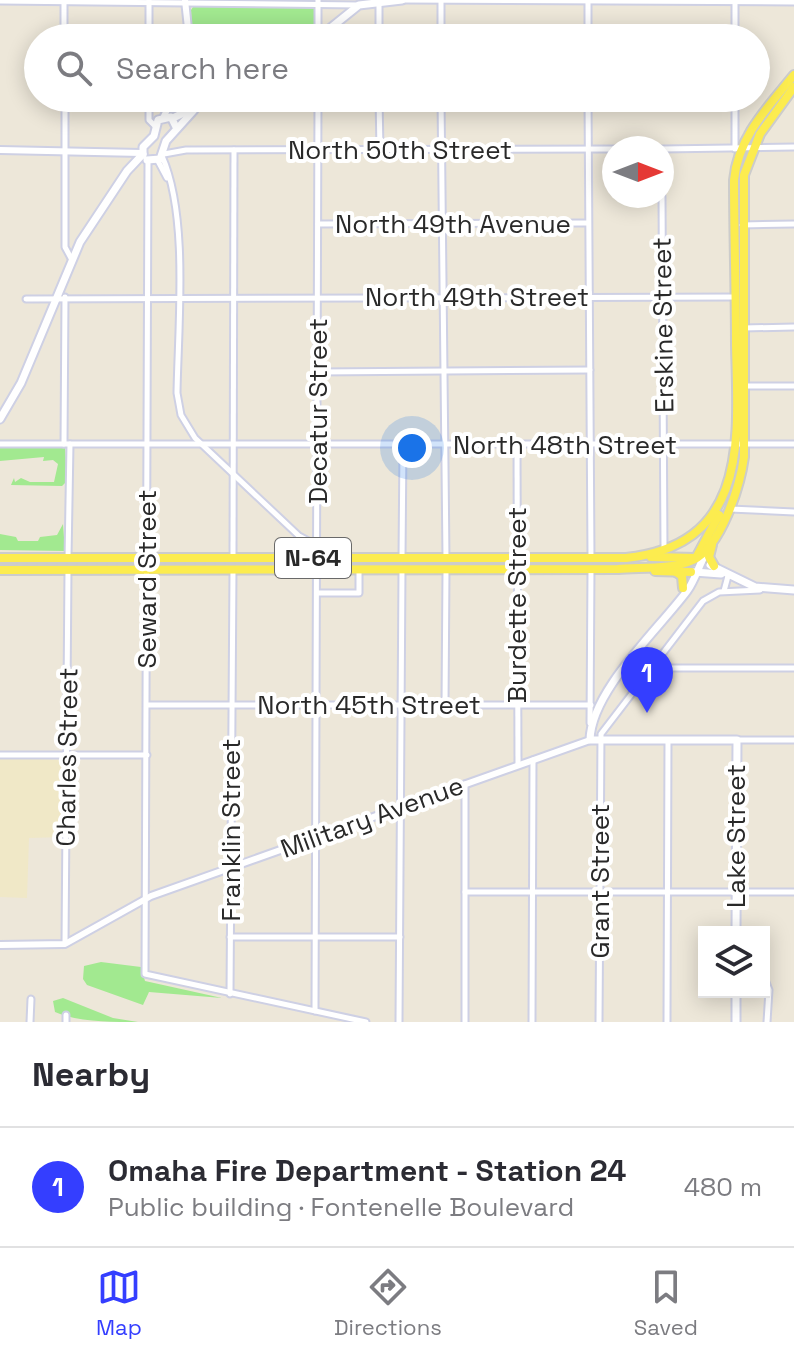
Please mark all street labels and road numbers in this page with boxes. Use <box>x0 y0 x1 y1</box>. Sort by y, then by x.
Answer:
street label: North 50th Street <box>288 133 512 167</box>
street label: North 49th Avenue <box>335 207 571 241</box>
street label: Erskine Street <box>644 237 682 413</box>
street label: North 49th Street <box>365 280 589 314</box>
street label: Decatur Street <box>301 318 335 504</box>
street label: North 48th Street <box>453 428 677 462</box>
street label: Seward Street <box>130 490 164 668</box>
street label: Burdette Street <box>500 507 534 703</box>
road number: N-64 <box>275 538 351 578</box>
street label: Charles Street <box>48 667 86 847</box>
street label: North 45th Street <box>257 688 481 722</box>
street label: Franklin Street <box>214 738 248 922</box>
street label: Lake Street <box>719 764 753 908</box>
street label: Military Avenue <box>276 768 468 866</box>
street label: Grant Street <box>583 803 617 959</box>

